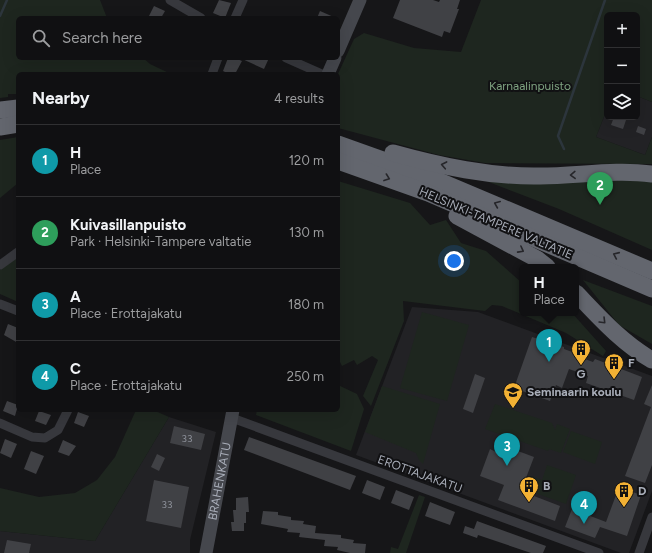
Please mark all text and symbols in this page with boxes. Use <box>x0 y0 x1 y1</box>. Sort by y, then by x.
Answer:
map controls <box>604 12 640 120</box>
button: + <box>604 12 640 48</box>
search box <box>16 16 340 60</box>
icon: search <box>30 27 52 49</box>
text: Search here <box>62 29 142 47</box>
button: − <box>604 48 640 84</box>
park label: Karnaalinpuisto <box>489 79 571 93</box>
button: layers <box>604 84 640 120</box>
text: Nearby <box>32 88 90 108</box>
text: 4 results <box>274 91 324 106</box>
text: H <box>70 144 81 162</box>
text: 1 <box>42 153 48 168</box>
text: 120 m <box>289 153 324 168</box>
one-way arrow <box>441 161 447 170</box>
text: Place <box>70 162 101 177</box>
one-way arrow <box>570 171 576 179</box>
pin: 2 <box>587 172 613 205</box>
one-way arrow <box>384 174 391 182</box>
street label: HELSINKI-TAMPERE VALTATIE <box>417 184 575 262</box>
one-way arrow <box>493 201 501 209</box>
text: Kuivasillanpuisto <box>70 216 186 234</box>
text: 2 <box>41 225 49 240</box>
text: 130 m <box>289 225 324 240</box>
text: Park · Helsinki-Tampere valtatie <box>70 234 251 249</box>
one-way arrow <box>516 245 524 253</box>
your location <box>444 251 464 271</box>
one-way arrow <box>613 252 621 260</box>
popup <box>519 264 579 316</box>
text: H <box>533 274 545 292</box>
text: A <box>70 288 81 306</box>
text: Place <box>533 292 565 307</box>
text: 3 <box>41 297 49 312</box>
text: 180 m <box>288 297 324 312</box>
text: Place · Erottajakatu <box>70 306 182 321</box>
one-way arrow <box>598 316 606 324</box>
pin: 1 <box>536 329 562 362</box>
building icon: G <box>570 338 592 366</box>
building icon: F <box>603 352 625 380</box>
place label: F <box>628 356 635 370</box>
text: C <box>70 360 81 378</box>
place label: G <box>577 367 586 381</box>
text: 4 <box>41 369 49 384</box>
text: 250 m <box>287 369 324 384</box>
text: Place · Erottajakatu <box>70 378 182 393</box>
school or university icon: Seminaarin koulu <box>502 381 524 409</box>
place label: Seminaarin koulu <box>527 385 621 399</box>
house number: 33 <box>182 432 192 445</box>
pin: 3 <box>494 433 520 466</box>
street label: BRAHENKATU <box>205 441 234 521</box>
street label: EROTTAJAKATU <box>376 452 464 496</box>
building icon: B <box>518 475 540 503</box>
place label: B <box>543 479 550 493</box>
building icon: D <box>613 480 635 508</box>
place label: D <box>638 484 646 498</box>
pin: 4 <box>571 491 597 524</box>
house number: 33 <box>162 498 172 511</box>

